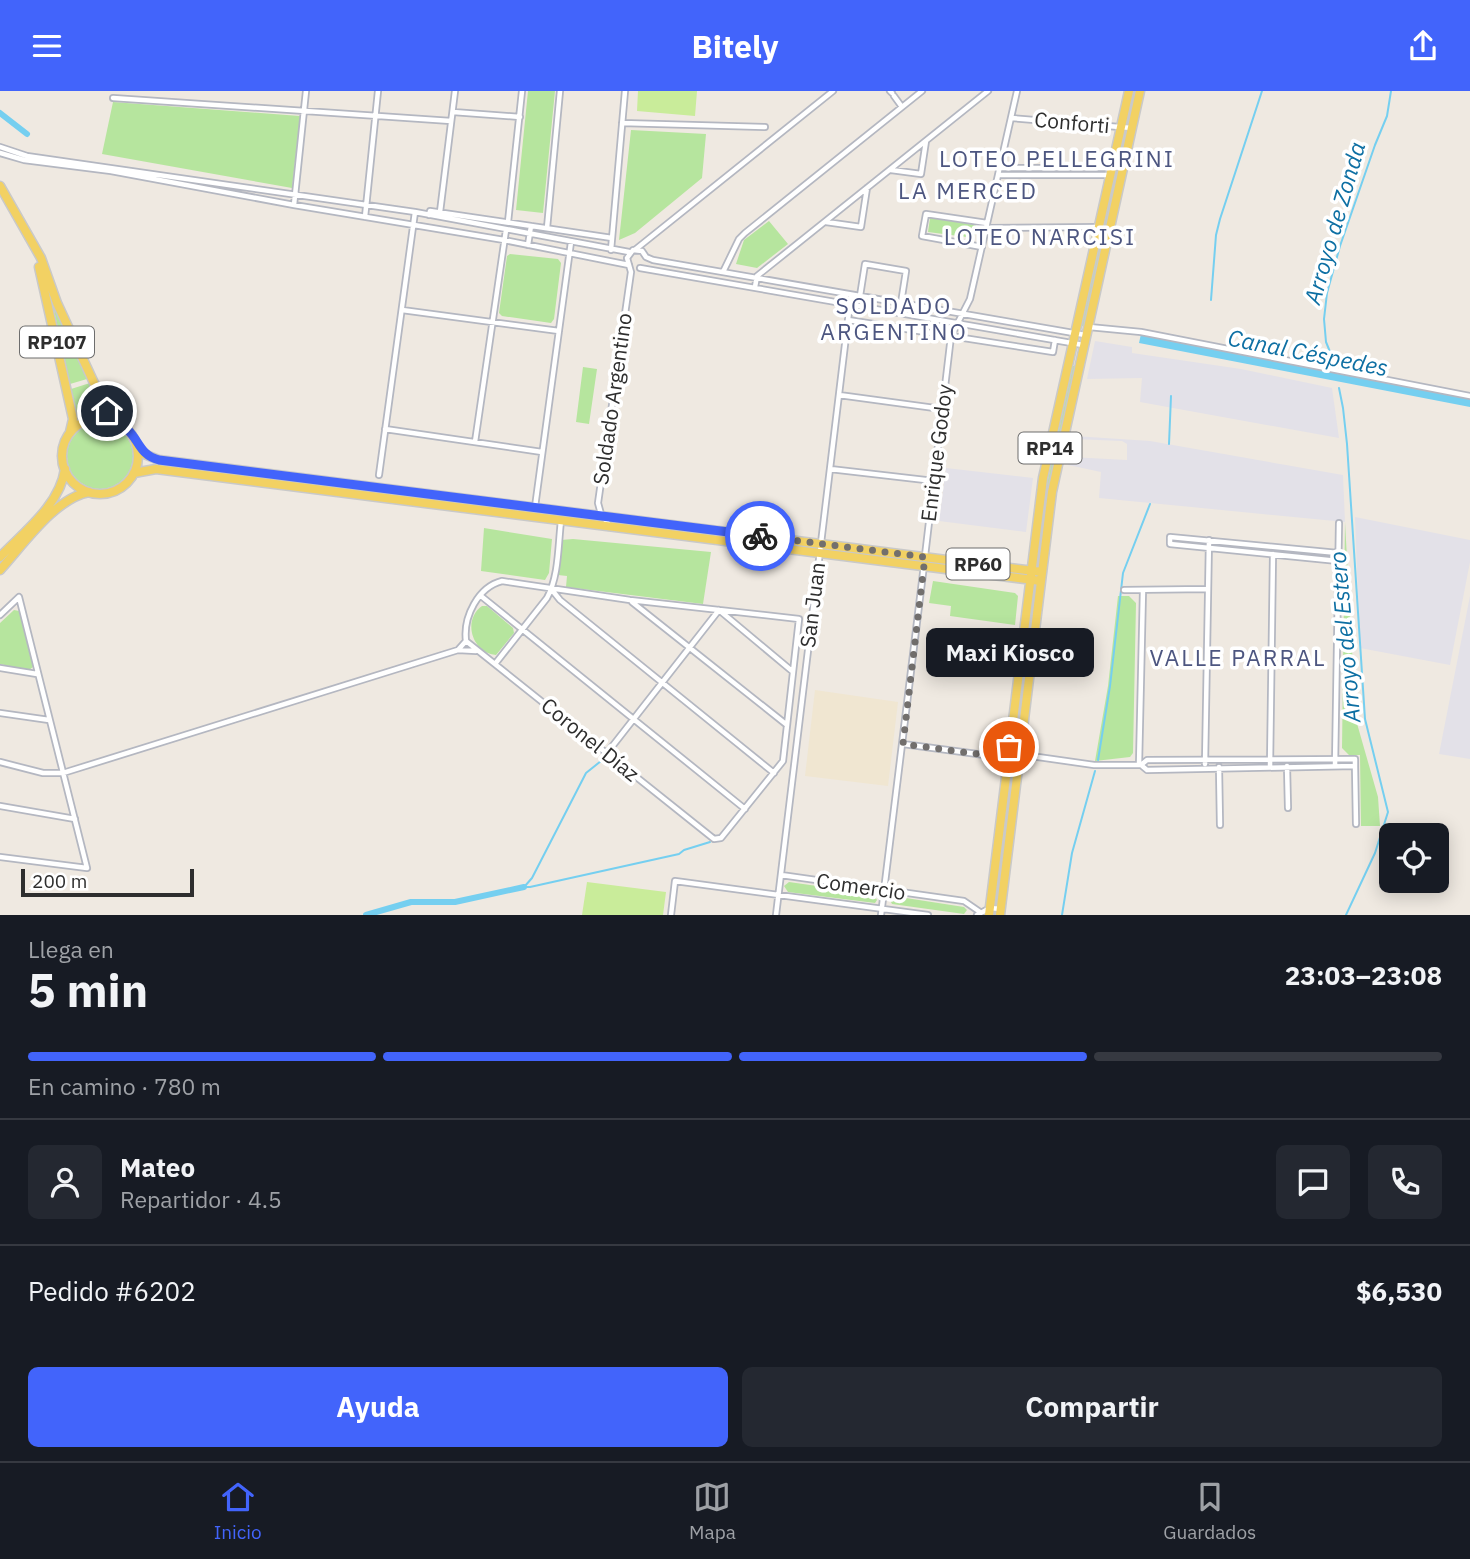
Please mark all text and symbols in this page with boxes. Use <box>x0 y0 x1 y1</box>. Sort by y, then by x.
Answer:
text: Bitely <box>691 25 779 67</box>
icon: menu <box>28 27 66 65</box>
icon: share <box>1404 27 1442 65</box>
street label: Conforti <box>1033 105 1111 139</box>
water label: Arroyo de Zonda <box>1296 138 1372 308</box>
district label: LOTEO PELLEGRINI <box>939 143 1175 173</box>
district label: LA MERCED <box>898 175 1038 205</box>
district label: LOTEO NARCISI <box>944 221 1136 251</box>
district label: SOLDADO ARGENTINO <box>820 290 968 346</box>
street label: Soldado Argentino <box>586 311 638 487</box>
water label: Canal Céspedes <box>1226 322 1391 382</box>
road number: RP107 <box>20 326 94 357</box>
pin <box>77 381 137 441</box>
street label: Enrique Godoy <box>914 382 958 523</box>
icon: home <box>88 392 126 430</box>
road number: RP14 <box>1018 433 1082 463</box>
courier <box>725 501 795 571</box>
icon: bike <box>741 517 779 555</box>
road number: RP60 <box>946 549 1010 579</box>
water label: Arroyo del Estero <box>1322 550 1367 725</box>
street label: San Juan <box>793 560 831 649</box>
callout: Maxi Kiosco <box>925 628 1093 677</box>
text: Maxi Kiosco <box>946 637 1074 667</box>
district label: VALLE PARRAL <box>1149 642 1327 672</box>
street label: Coronel Díaz <box>536 691 646 788</box>
pin <box>979 717 1039 777</box>
icon: bag <box>990 728 1028 766</box>
map controls <box>1379 823 1449 893</box>
button: locate <box>1379 823 1449 893</box>
scale bar <box>21 866 194 898</box>
street label: Comercio <box>815 866 908 906</box>
text: 200 m <box>32 869 87 893</box>
text: Llega en <box>28 934 114 964</box>
text: 23:03–23:08 <box>1285 958 1442 992</box>
text: 5 min <box>28 960 148 1020</box>
text: En camino · 780 m <box>28 1071 221 1101</box>
button: person <box>28 1145 102 1219</box>
button: chat <box>1276 1145 1350 1219</box>
button: phone <box>1368 1145 1442 1219</box>
text: Mateo <box>120 1150 195 1184</box>
text: Repartidor · 4.5 <box>120 1184 282 1214</box>
text: Pedido #6202 <box>28 1274 196 1308</box>
text: $6,530 <box>1356 1274 1442 1308</box>
button: Ayuda <box>28 1367 728 1447</box>
button: Compartir <box>742 1367 1442 1447</box>
tab: Inicio <box>214 1478 262 1544</box>
tab: Mapa <box>689 1478 736 1544</box>
tab: Guardados <box>1163 1478 1256 1544</box>

